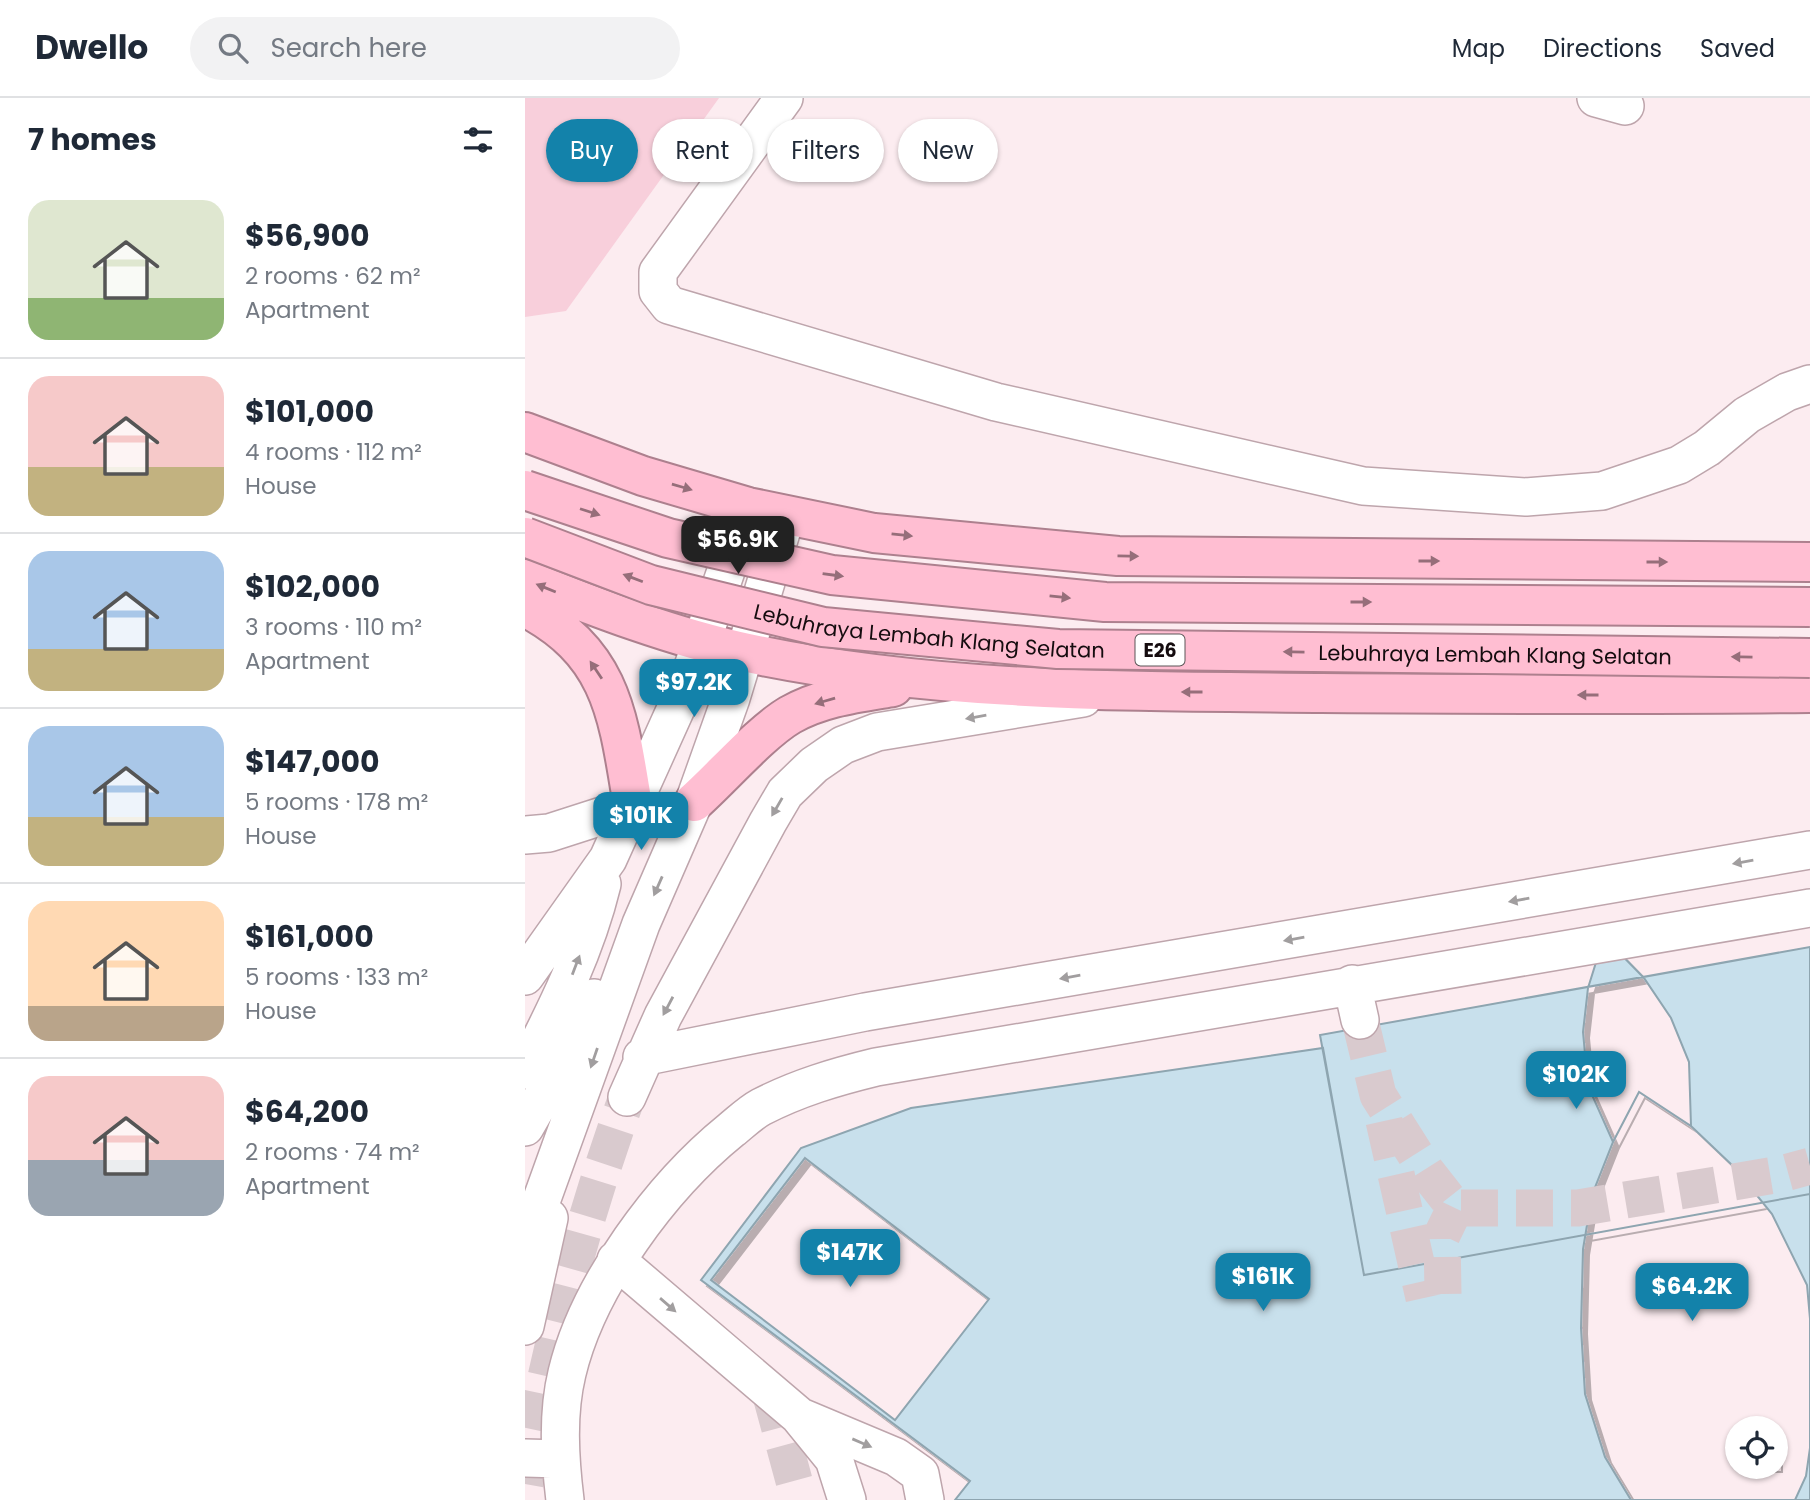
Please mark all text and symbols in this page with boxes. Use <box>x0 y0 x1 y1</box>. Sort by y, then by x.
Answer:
search box <box>190 17 680 80</box>
text: Dwello <box>35 24 148 71</box>
icon: search <box>214 29 252 67</box>
text: Search here <box>270 30 427 66</box>
text: Map <box>1452 32 1505 65</box>
text: Directions <box>1543 32 1662 65</box>
text: Saved <box>1700 32 1775 65</box>
text: 7 homes <box>28 118 157 161</box>
chip: Buy <box>546 119 638 182</box>
chip: Rent <box>652 119 753 182</box>
chip: Filters <box>767 119 884 182</box>
chip: New <box>898 119 998 182</box>
icon: filters <box>459 121 497 159</box>
text: $56,900 <box>245 214 370 257</box>
icon: home <box>84 228 168 312</box>
text: 2 rooms · 62 m² <box>245 260 421 292</box>
text: Apartment <box>245 294 370 326</box>
text: $101,000 <box>245 390 374 433</box>
icon: home <box>84 404 168 488</box>
text: 4 rooms · 112 m² <box>245 436 422 468</box>
text: House <box>245 470 317 502</box>
one-way arrow <box>671 483 692 493</box>
one-way arrow <box>579 507 600 518</box>
pin: $56.9K <box>681 517 795 576</box>
text: $56.9K <box>697 523 779 555</box>
one-way arrow <box>891 530 913 541</box>
one-way arrow <box>1117 551 1139 562</box>
one-way arrow <box>1418 555 1440 567</box>
one-way arrow <box>1646 556 1668 568</box>
text: $102,000 <box>245 565 380 608</box>
one-way arrow <box>822 569 844 580</box>
one-way arrow <box>622 572 643 583</box>
icon: home <box>84 579 168 663</box>
one-way arrow <box>535 582 556 593</box>
one-way arrow <box>1049 592 1071 603</box>
street label: Lebuhraya Lembah Klang Selatan <box>751 596 1105 664</box>
one-way arrow <box>1350 596 1372 608</box>
text: 3 rooms · 110 m² <box>245 611 422 643</box>
road number: E26 <box>1135 635 1185 666</box>
street label: Lebuhraya Lembah Klang Selatan <box>1318 638 1672 671</box>
text: Apartment <box>245 645 370 677</box>
one-way arrow <box>1283 646 1305 657</box>
one-way arrow <box>1731 651 1753 663</box>
one-way arrow <box>590 660 603 679</box>
pin: $97.2K <box>637 660 751 719</box>
text: $97.2K <box>655 666 733 698</box>
one-way arrow <box>1180 686 1202 698</box>
one-way arrow <box>1577 689 1599 701</box>
one-way arrow <box>814 696 835 706</box>
one-way arrow <box>965 712 987 723</box>
text: $147,000 <box>245 740 380 783</box>
icon: home <box>84 754 168 838</box>
text: 5 rooms · 178 m² <box>245 786 428 818</box>
pin: $101K <box>592 792 690 852</box>
one-way arrow <box>771 797 783 816</box>
text: $101K <box>609 799 673 831</box>
text: House <box>245 820 317 852</box>
one-way arrow <box>1732 857 1754 868</box>
one-way arrow <box>652 876 664 896</box>
one-way arrow <box>1508 895 1530 906</box>
text: $161,000 <box>245 915 374 958</box>
icon: home <box>84 929 168 1013</box>
one-way arrow <box>1283 934 1305 945</box>
one-way arrow <box>570 954 581 975</box>
text: 5 rooms · 133 m² <box>245 961 428 993</box>
one-way arrow <box>1059 972 1081 983</box>
text: House <box>245 995 317 1027</box>
one-way arrow <box>662 997 674 1016</box>
one-way arrow <box>588 1048 599 1069</box>
pin: $102K <box>1527 1052 1625 1111</box>
text: $102K <box>1542 1058 1610 1090</box>
text: $64,200 <box>245 1090 369 1133</box>
icon: home <box>84 1104 168 1188</box>
text: 2 rooms · 74 m² <box>245 1136 420 1168</box>
text: Apartment <box>245 1170 370 1202</box>
pin: $147K <box>801 1230 899 1289</box>
text: $147K <box>816 1236 884 1268</box>
pin: $161K <box>1214 1254 1312 1313</box>
text: $161K <box>1231 1260 1295 1292</box>
pin: $64.2K <box>1635 1264 1749 1323</box>
text: $64.2K <box>1651 1270 1733 1302</box>
one-way arrow <box>659 1297 676 1312</box>
map controls <box>1725 1416 1788 1479</box>
button: locate <box>1725 1416 1788 1479</box>
one-way arrow <box>852 1437 873 1448</box>

